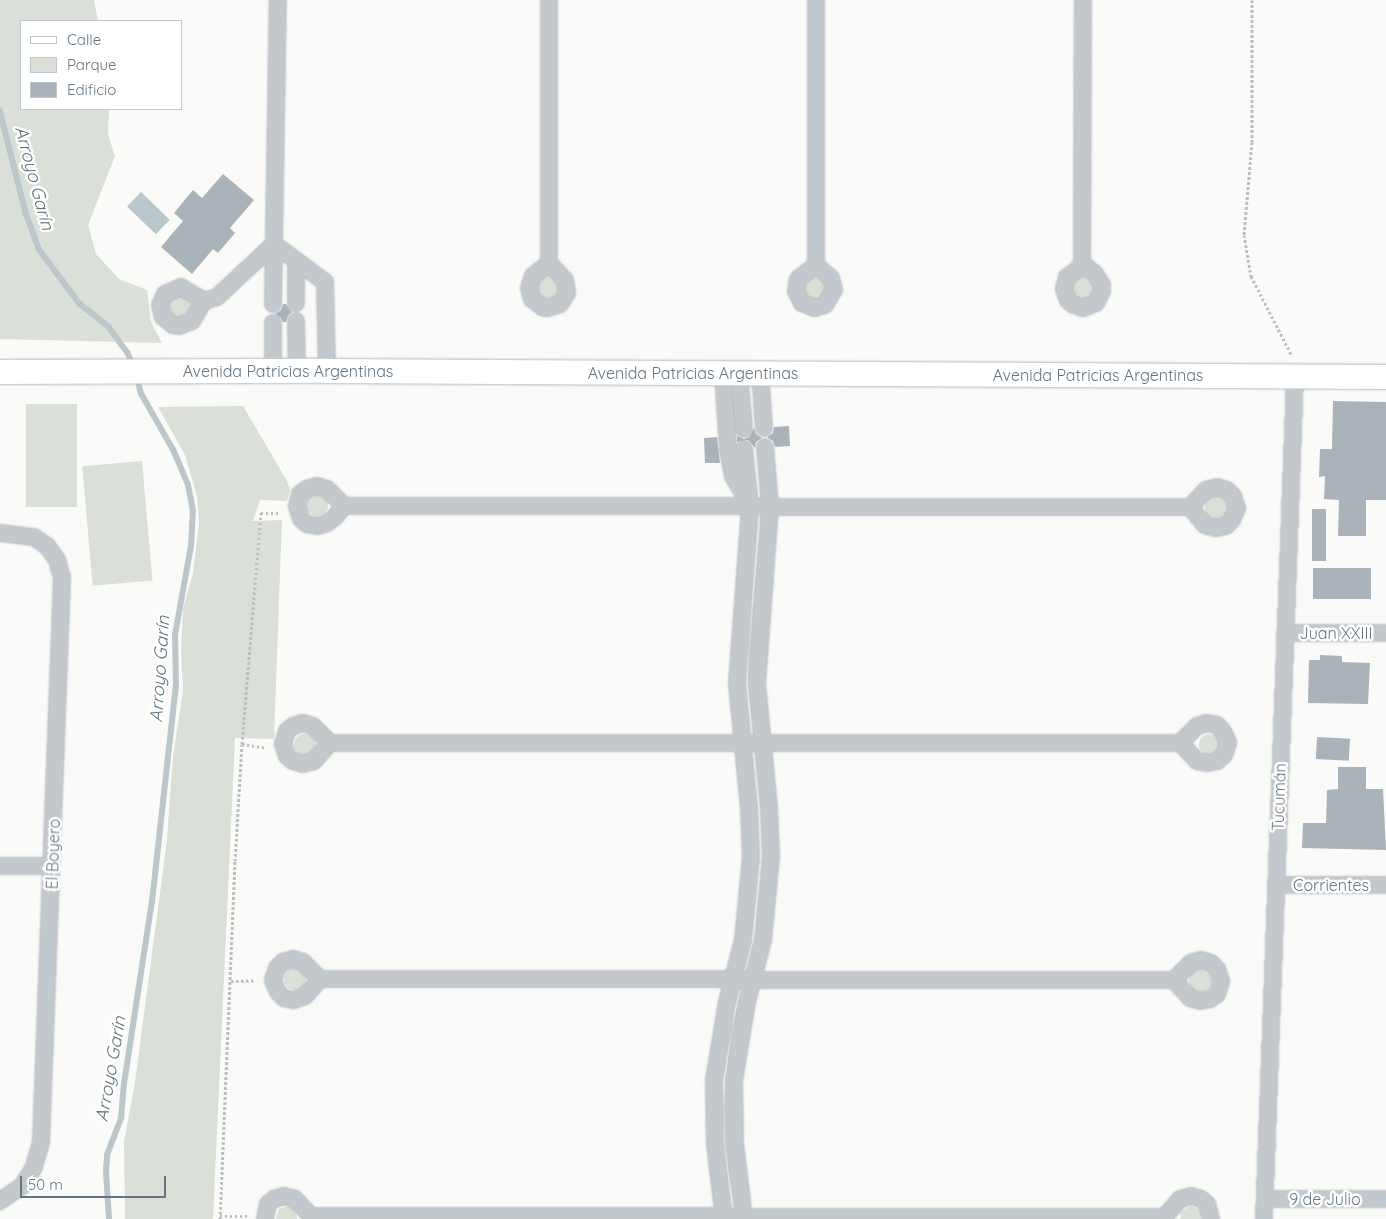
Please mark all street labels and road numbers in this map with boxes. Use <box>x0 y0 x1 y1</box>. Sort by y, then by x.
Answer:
street label: Avenida Patricias Argentinas <box>183 361 393 381</box>
street label: Avenida Patricias Argentinas <box>588 363 798 383</box>
street label: Avenida Patricias Argentinas <box>993 365 1203 385</box>
street label: Juan XXIII <box>1300 623 1372 643</box>
street label: Tucumán <box>1268 763 1290 831</box>
street label: El Boyero <box>42 818 64 890</box>
street label: Corrientes <box>1293 875 1369 895</box>
street label: 9 de Julio <box>1289 1189 1361 1209</box>

